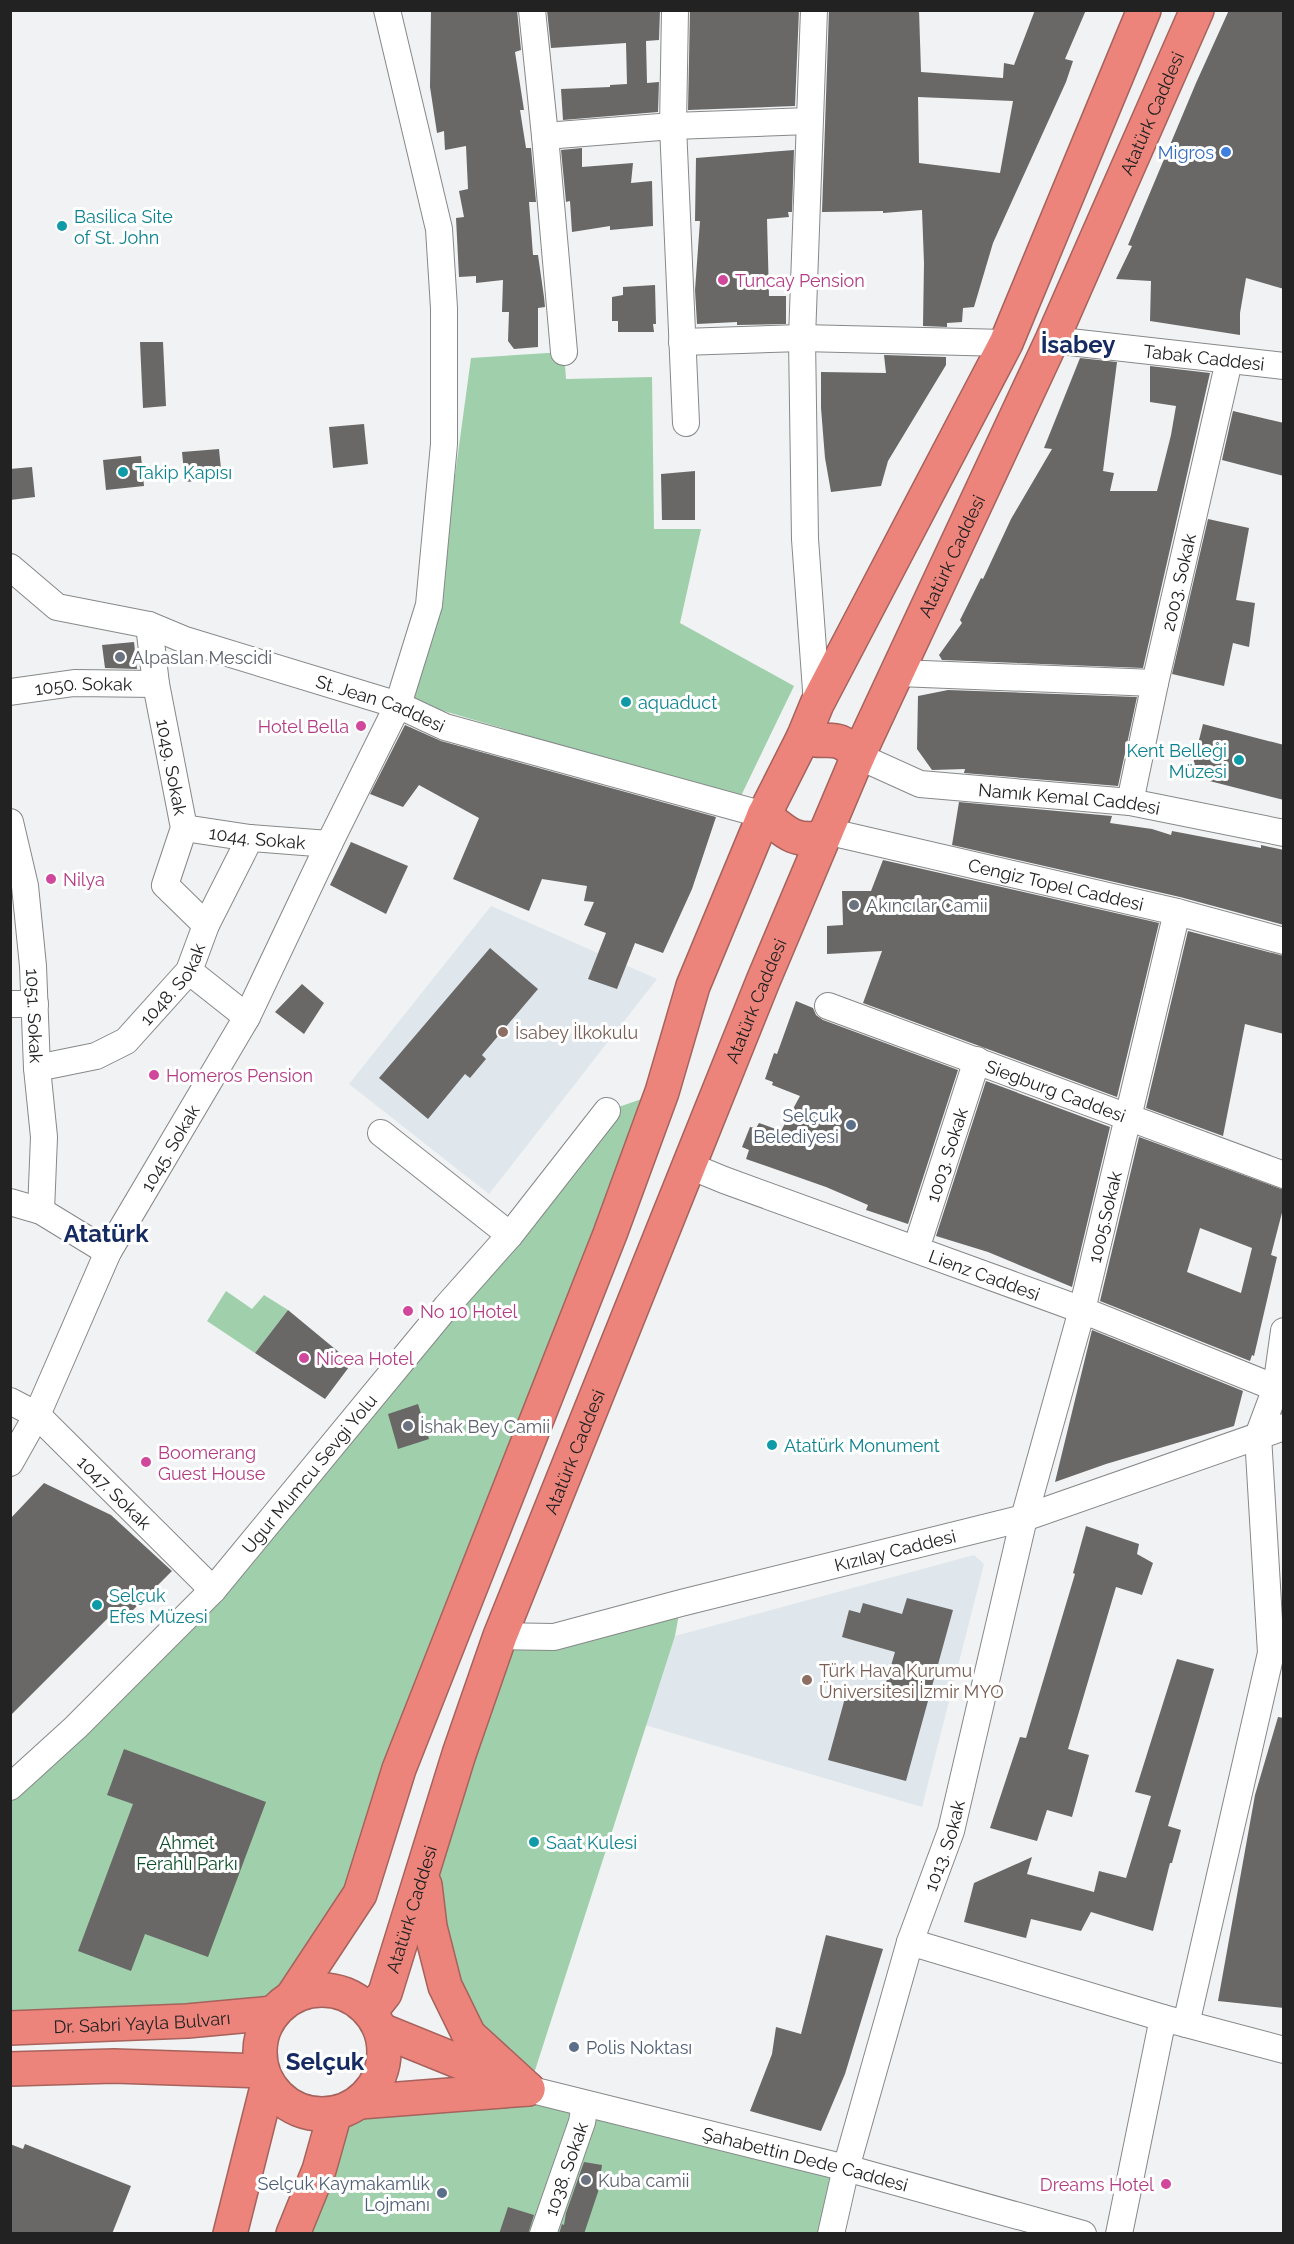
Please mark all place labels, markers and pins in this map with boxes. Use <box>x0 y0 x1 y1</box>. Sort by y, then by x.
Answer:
place label: Migros <box>1158 142 1214 163</box>
marker: Migros <box>1219 145 1233 159</box>
place label: Basilica Site of St. John <box>74 206 173 248</box>
marker: Basilica Site of St. John <box>55 219 69 233</box>
place label: Tuncay Pension <box>735 270 865 291</box>
marker: Tuncay Pension <box>716 273 730 287</box>
place label: Takip Kapısı <box>135 462 232 483</box>
marker: Takip Kapısı <box>116 465 130 479</box>
place label: Alpaslan Mescidi <box>132 647 272 668</box>
marker: Alpaslan Mescidi <box>113 650 127 664</box>
place label: aquaduct <box>638 692 717 713</box>
marker: aquaduct <box>619 695 633 709</box>
place label: Hotel Bella <box>258 716 349 737</box>
marker: Hotel Bella <box>354 719 368 733</box>
place label: Kent Belleği Müzesi <box>1126 740 1227 782</box>
marker: Kent Belleği Müzesi <box>1232 753 1246 767</box>
place label: Nilya <box>63 869 105 890</box>
marker: Nilya <box>44 872 58 886</box>
place label: Akıncılar Camii <box>866 895 988 916</box>
marker: Akıncılar Camii <box>847 898 861 912</box>
place label: İsabey İlkokulu <box>515 1022 638 1043</box>
marker: İsabey İlkokulu <box>496 1025 510 1039</box>
place label: Homeros Pension <box>166 1065 313 1086</box>
marker: Homeros Pension <box>147 1068 161 1082</box>
place label: Selçuk Belediyesi <box>753 1105 839 1147</box>
marker: Selçuk Belediyesi <box>844 1118 858 1132</box>
place label: No 10 Hotel <box>420 1301 517 1322</box>
marker: No 10 Hotel <box>401 1304 415 1318</box>
place label: Nicea Hotel <box>316 1348 414 1369</box>
marker: Nicea Hotel <box>297 1351 311 1365</box>
place label: İshak Bey Camii <box>420 1416 550 1437</box>
marker: İshak Bey Camii <box>401 1419 415 1433</box>
place label: Atatürk Monument <box>784 1435 940 1456</box>
marker: Atatürk Monument <box>765 1438 779 1452</box>
place label: Boomerang Guest House <box>158 1442 266 1484</box>
marker: Boomerang Guest House <box>139 1455 153 1469</box>
place label: Selçuk Efes Müzesi <box>109 1585 208 1627</box>
marker: Selçuk Efes Müzesi <box>90 1598 104 1612</box>
place label: Türk Hava Kurumu Üniversitesi İzmir MYO <box>819 1660 1004 1702</box>
marker: Türk Hava Kurumu Üniversitesi İzmir MYO <box>800 1673 814 1687</box>
place label: Saat Kulesi <box>546 1832 637 1853</box>
marker: Saat Kulesi <box>527 1835 541 1849</box>
place label: Polis Noktası <box>586 2037 692 2058</box>
marker: Polis Noktası <box>567 2040 581 2054</box>
place label: Kuba camii <box>598 2170 690 2191</box>
place label: Selçuk Kaymakamlık Lojmanı <box>257 2173 430 2215</box>
marker: Kuba camii <box>579 2173 593 2187</box>
place label: Dreams Hotel <box>1040 2174 1154 2195</box>
marker: Dreams Hotel <box>1159 2177 1173 2191</box>
marker: Selçuk Kaymakamlık Lojmanı <box>435 2186 449 2200</box>

